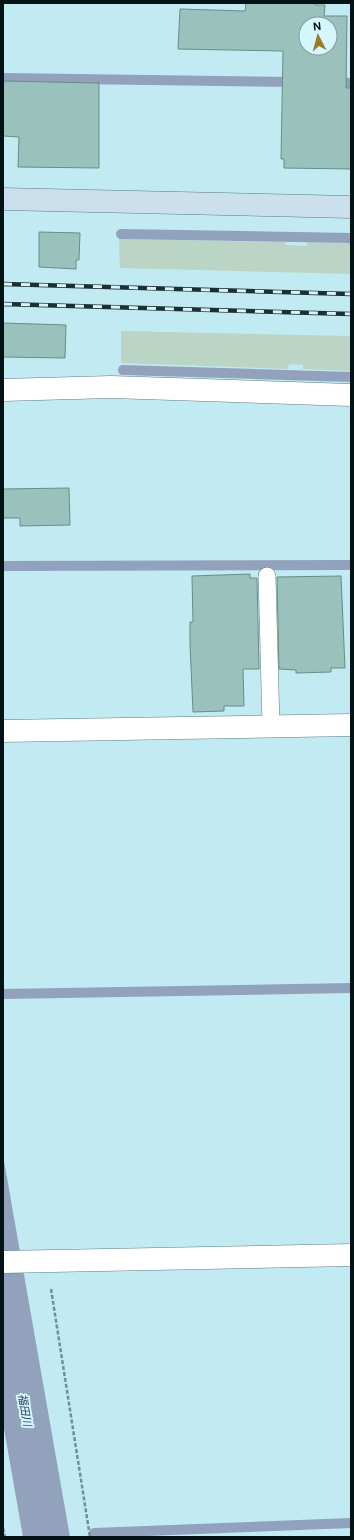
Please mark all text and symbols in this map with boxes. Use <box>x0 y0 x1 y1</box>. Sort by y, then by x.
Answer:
north arrow <box>298 16 338 56</box>
text: N <box>312 19 322 33</box>
water label: 福田川 <box>15 1393 35 1428</box>

